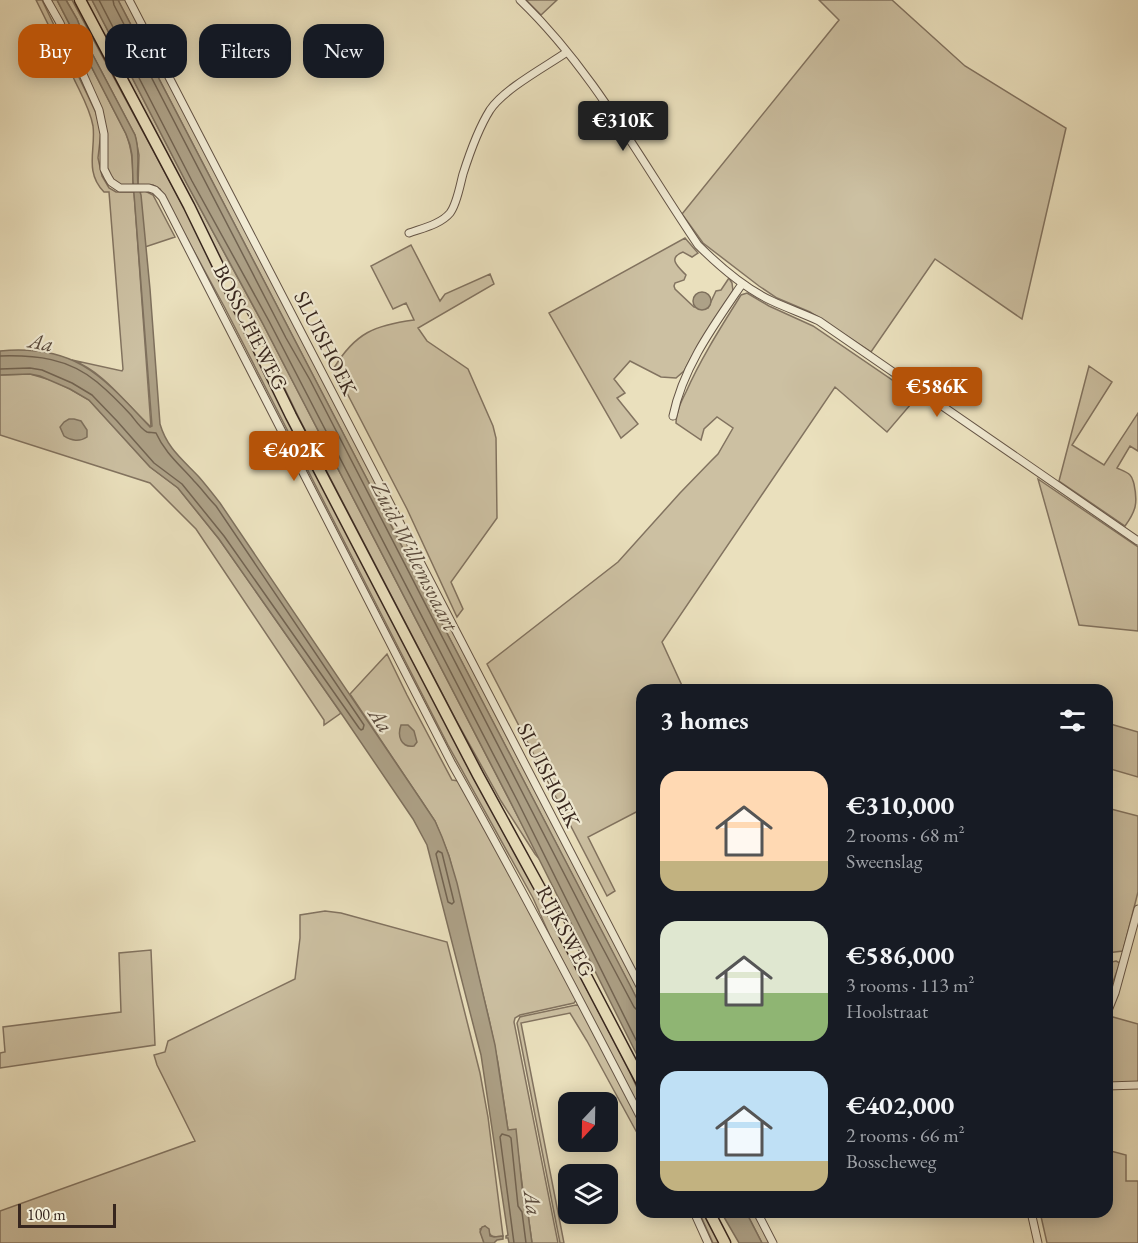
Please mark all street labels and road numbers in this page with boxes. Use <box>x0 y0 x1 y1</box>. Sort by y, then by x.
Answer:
street label: BOSSCHEWEG <box>208 259 294 395</box>
street label: SLUISHOEK <box>288 286 364 400</box>
street label: SLUISHOEK <box>511 718 587 832</box>
street label: RIJKSWEG <box>531 881 601 981</box>

